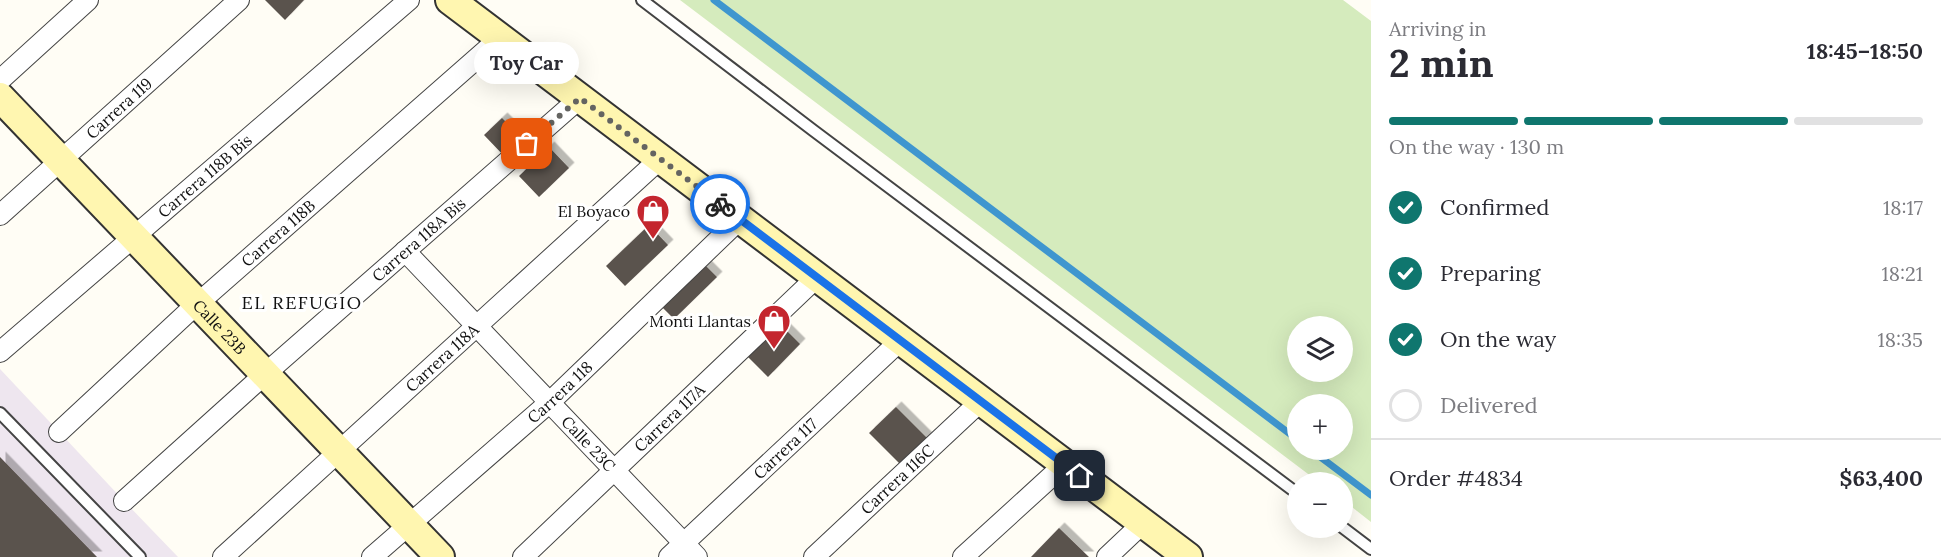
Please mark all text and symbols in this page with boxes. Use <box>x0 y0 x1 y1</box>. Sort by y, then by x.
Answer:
text: Arriving in <box>1389 16 1486 41</box>
text: 18:45–18:50 <box>1807 37 1923 65</box>
text: 2 min <box>1389 38 1494 88</box>
callout: Toy Car <box>474 42 580 84</box>
text: Toy Car <box>490 50 563 75</box>
street label: Carrera 119 <box>82 73 156 143</box>
pin <box>501 118 552 169</box>
icon: bag <box>510 127 543 160</box>
street label: Carrera 118B Bis <box>153 130 256 222</box>
text: On the way · 130 m <box>1389 134 1564 159</box>
courier <box>690 174 750 234</box>
icon: bike <box>704 188 737 221</box>
icon: check <box>1389 191 1422 224</box>
street label: Carrera 118A Bis <box>368 193 470 286</box>
shop icon: El Boyaco <box>635 193 671 240</box>
text: Confirmed <box>1440 193 1549 221</box>
street label: Carrera 118B <box>237 195 319 271</box>
text: 18:17 <box>1883 195 1923 220</box>
place label: El Boyaco <box>558 201 630 221</box>
icon: check <box>1389 257 1422 290</box>
text: Preparing <box>1440 259 1540 287</box>
text: 18:21 <box>1881 261 1923 286</box>
district label: EL REFUGIO <box>242 291 362 314</box>
street label: Calle 23B <box>189 295 251 358</box>
shop icon: Monti Llantas <box>756 303 792 350</box>
place label: Monti Llantas <box>649 311 751 331</box>
map controls <box>1287 316 1353 538</box>
button: layers <box>1287 316 1353 382</box>
street label: Carrera 118A <box>401 319 483 396</box>
icon: check <box>1389 323 1422 356</box>
text: On the way <box>1440 325 1556 353</box>
text: 18:35 <box>1877 327 1923 352</box>
street label: Carrera 118 <box>523 357 596 427</box>
street label: Carrera 117A <box>630 379 709 456</box>
text: Delivered <box>1440 391 1538 419</box>
button: + <box>1287 394 1353 460</box>
street label: Calle 23C <box>557 411 620 476</box>
street label: Carrera 117 <box>749 413 822 483</box>
street label: Carrera 116C <box>856 440 938 518</box>
pin <box>1054 450 1105 501</box>
icon: home <box>1063 459 1096 492</box>
text: Order #4834 <box>1389 464 1523 492</box>
text: $63,400 <box>1840 464 1923 492</box>
button: − <box>1287 472 1353 538</box>

